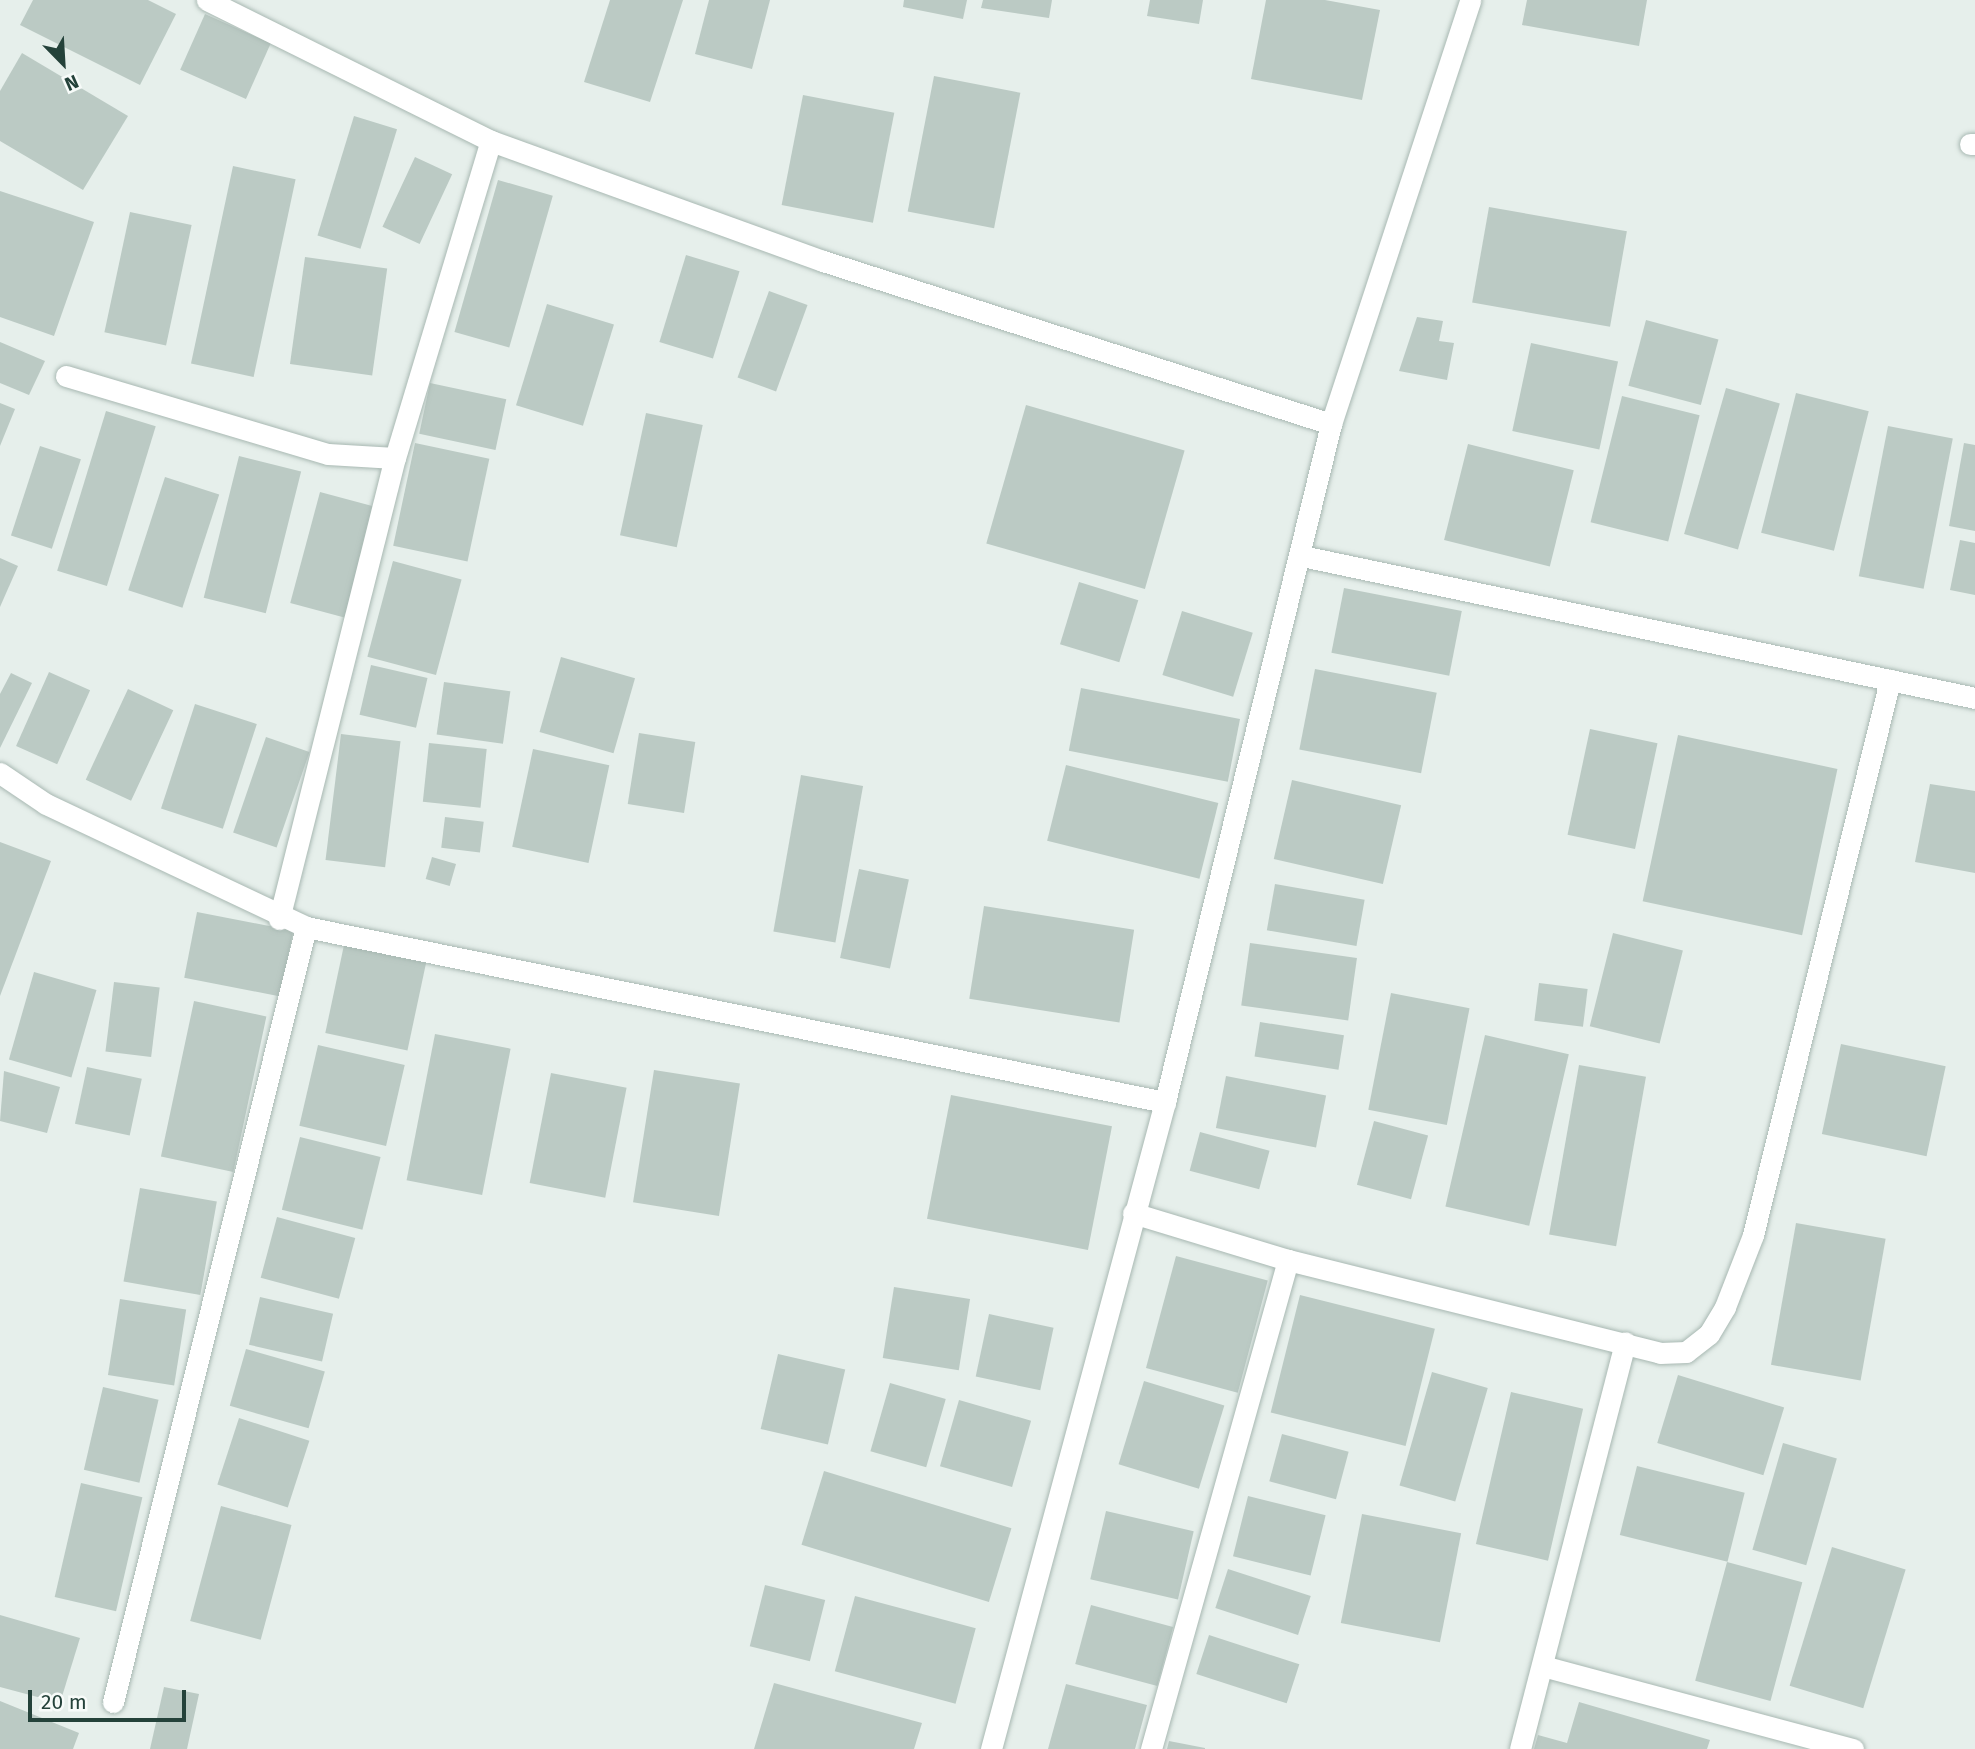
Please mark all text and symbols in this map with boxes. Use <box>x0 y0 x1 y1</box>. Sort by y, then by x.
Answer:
north arrow <box>28 28 98 98</box>
text: N <box>61 70 82 96</box>
scale bar <box>32 1676 189 1720</box>
text: 20 m <box>41 1689 87 1715</box>

